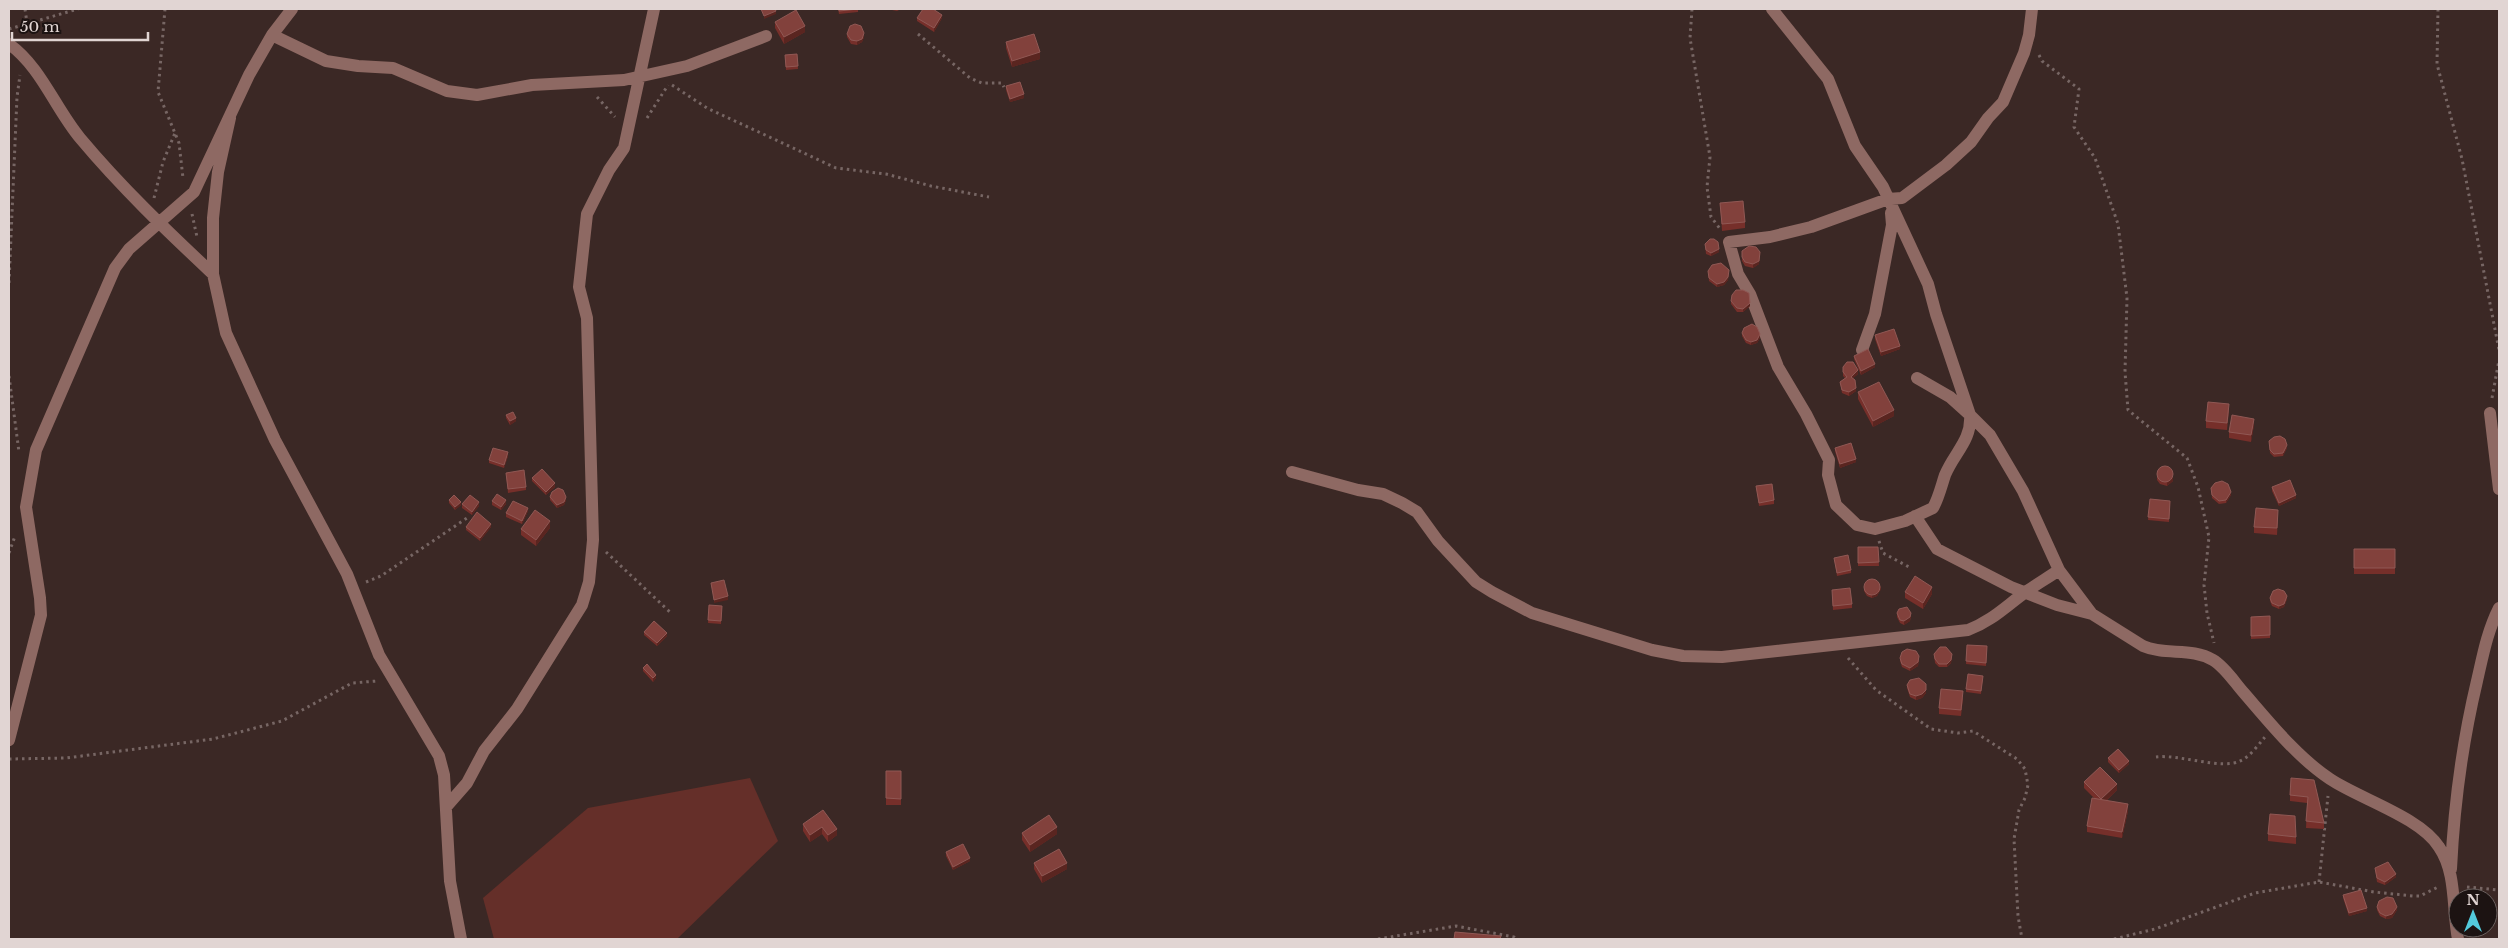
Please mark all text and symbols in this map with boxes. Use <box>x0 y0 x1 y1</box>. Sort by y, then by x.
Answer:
scale bar <box>12 10 149 42</box>
text: 50 m <box>20 17 60 36</box>
north arrow <box>2448 888 2498 938</box>
text: N <box>2466 891 2480 909</box>

